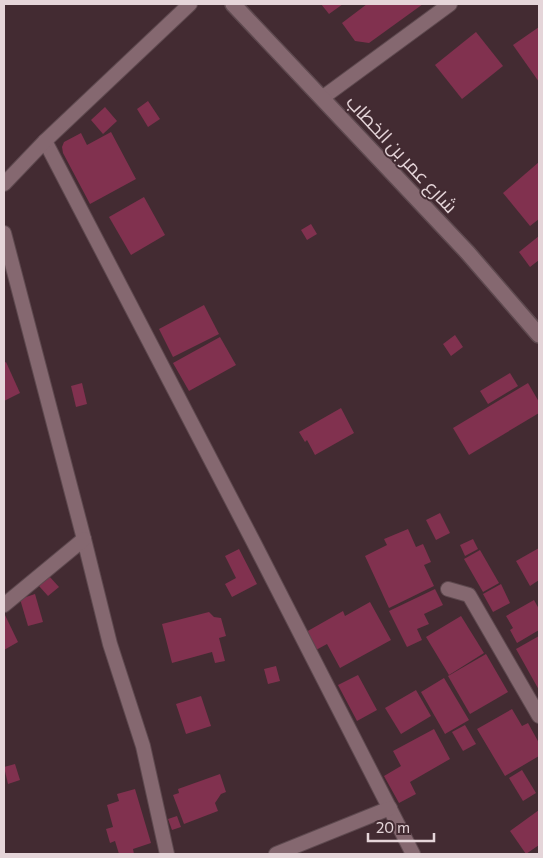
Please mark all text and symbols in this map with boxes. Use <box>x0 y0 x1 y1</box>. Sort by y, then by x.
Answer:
street label: شارع عمر بن الخطاب <box>340 90 463 219</box>
scale bar <box>368 810 434 842</box>
text: 20 m <box>376 818 410 836</box>

